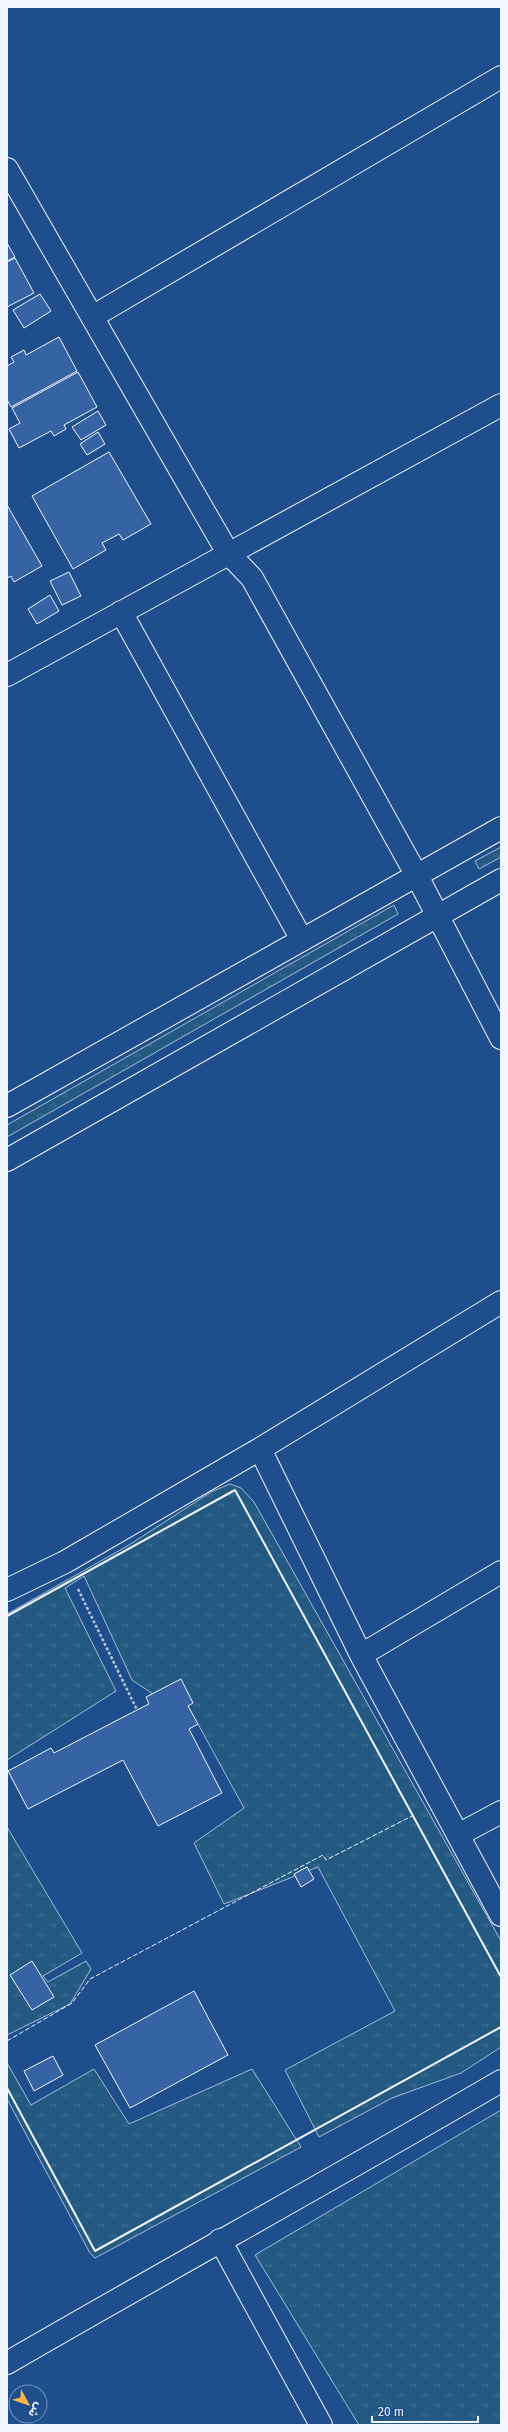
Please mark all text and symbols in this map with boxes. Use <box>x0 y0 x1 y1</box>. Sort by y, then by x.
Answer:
north arrow <box>8 2384 48 2424</box>
scale bar <box>372 2398 478 2424</box>
text: ش <box>25 2400 45 2420</box>
text: 20 m <box>378 2405 404 2419</box>

